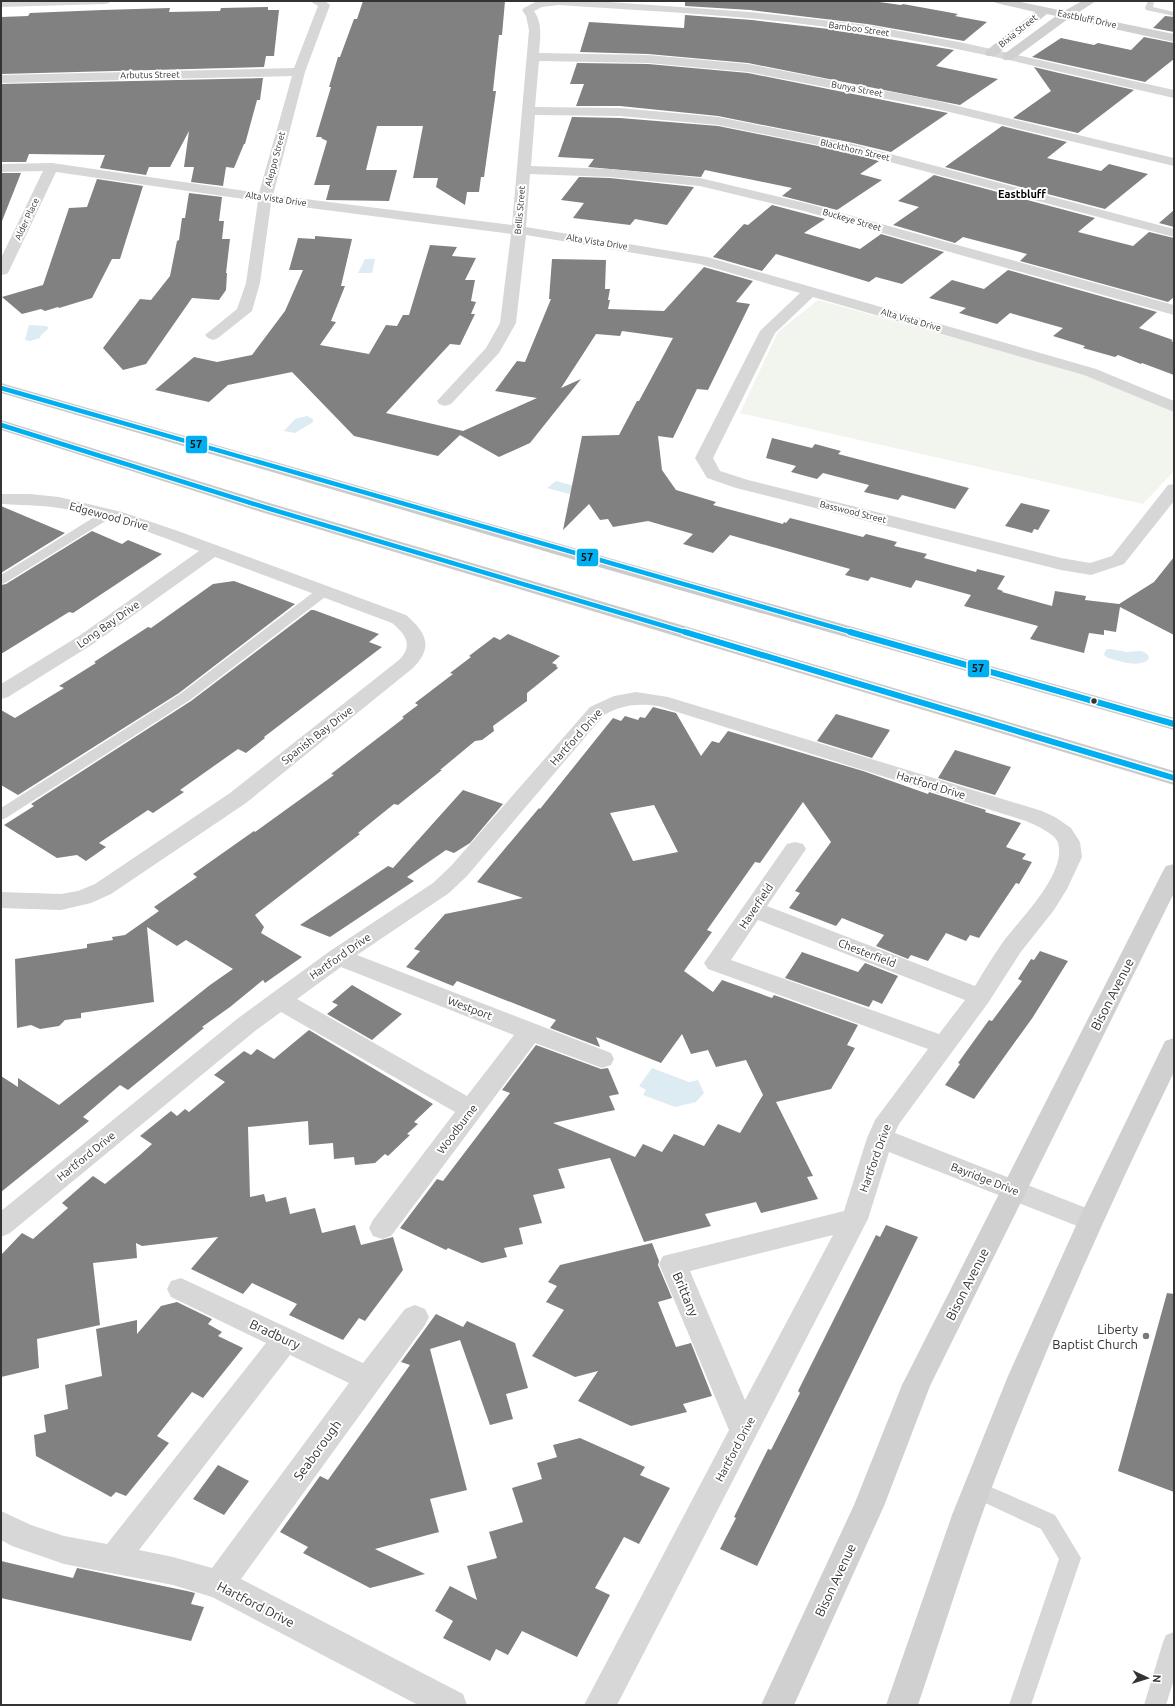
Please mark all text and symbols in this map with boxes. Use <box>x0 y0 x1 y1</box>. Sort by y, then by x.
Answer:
street label: Eastbluff Drive <box>1057 8 1117 30</box>
street label: Bixia Street <box>997 12 1040 50</box>
street label: Bamboo Street <box>828 20 890 38</box>
street label: Arbutus Street <box>120 69 180 81</box>
street label: Bunya Street <box>830 79 884 99</box>
street label: Aleppo Street <box>263 130 287 187</box>
street label: Blackthorn Street <box>819 137 891 163</box>
street label: Bellis Street <box>513 185 527 235</box>
district label: Eastbluff <box>998 188 1047 200</box>
street label: Alta Vista Drive <box>245 190 307 208</box>
street label: Alder Place <box>13 196 41 242</box>
street label: Buckeye Street <box>821 207 883 233</box>
street label: Alta Vista Drive <box>566 232 628 252</box>
street label: Alta Vista Drive <box>880 307 942 333</box>
line badge: 57 <box>185 435 208 454</box>
text: 57 <box>190 438 202 450</box>
street label: Basswood Street <box>819 499 888 525</box>
street label: Edgewood Drive <box>68 500 150 532</box>
line badge: 57 <box>576 548 599 567</box>
text: 57 <box>581 551 593 563</box>
street label: Long Bay Drive <box>74 598 142 650</box>
line badge: 57 <box>967 659 990 678</box>
text: 57 <box>972 662 984 674</box>
unlabelled marker <box>1089 696 1099 706</box>
street label: Spanish Bay Drive <box>279 704 355 766</box>
street label: Hartford Drive <box>548 706 604 768</box>
street label: Hartford Drive <box>895 769 967 801</box>
street label: Haverfield <box>737 881 775 931</box>
street label: Hartford Drive <box>307 931 373 981</box>
street label: Chesterfield <box>837 937 897 969</box>
street label: Bison Avenue <box>1088 956 1136 1032</box>
street label: Westport <box>446 994 495 1022</box>
street label: Woodburne <box>435 1102 479 1156</box>
street label: Hartford Drive <box>857 1122 893 1194</box>
street label: Hartford Drive <box>54 1129 118 1183</box>
street label: Bayridge Drive <box>949 1160 1021 1198</box>
street label: Bison Avenue <box>943 1246 991 1322</box>
street label: Brittany <box>670 1270 702 1318</box>
street label: Bradbury <box>248 1316 302 1352</box>
place label: Liberty Baptist Church <box>1052 1322 1138 1351</box>
marker: Liberty Baptist Church <box>1141 1331 1151 1341</box>
street label: Hartford Drive <box>713 1415 757 1483</box>
street label: Seaborough <box>291 1417 343 1483</box>
street label: Bison Avenue <box>812 1541 858 1619</box>
street label: Hartford Drive <box>215 1579 297 1629</box>
north arrow <box>1127 1658 1167 1698</box>
text: N <box>1151 1674 1163 1683</box>

